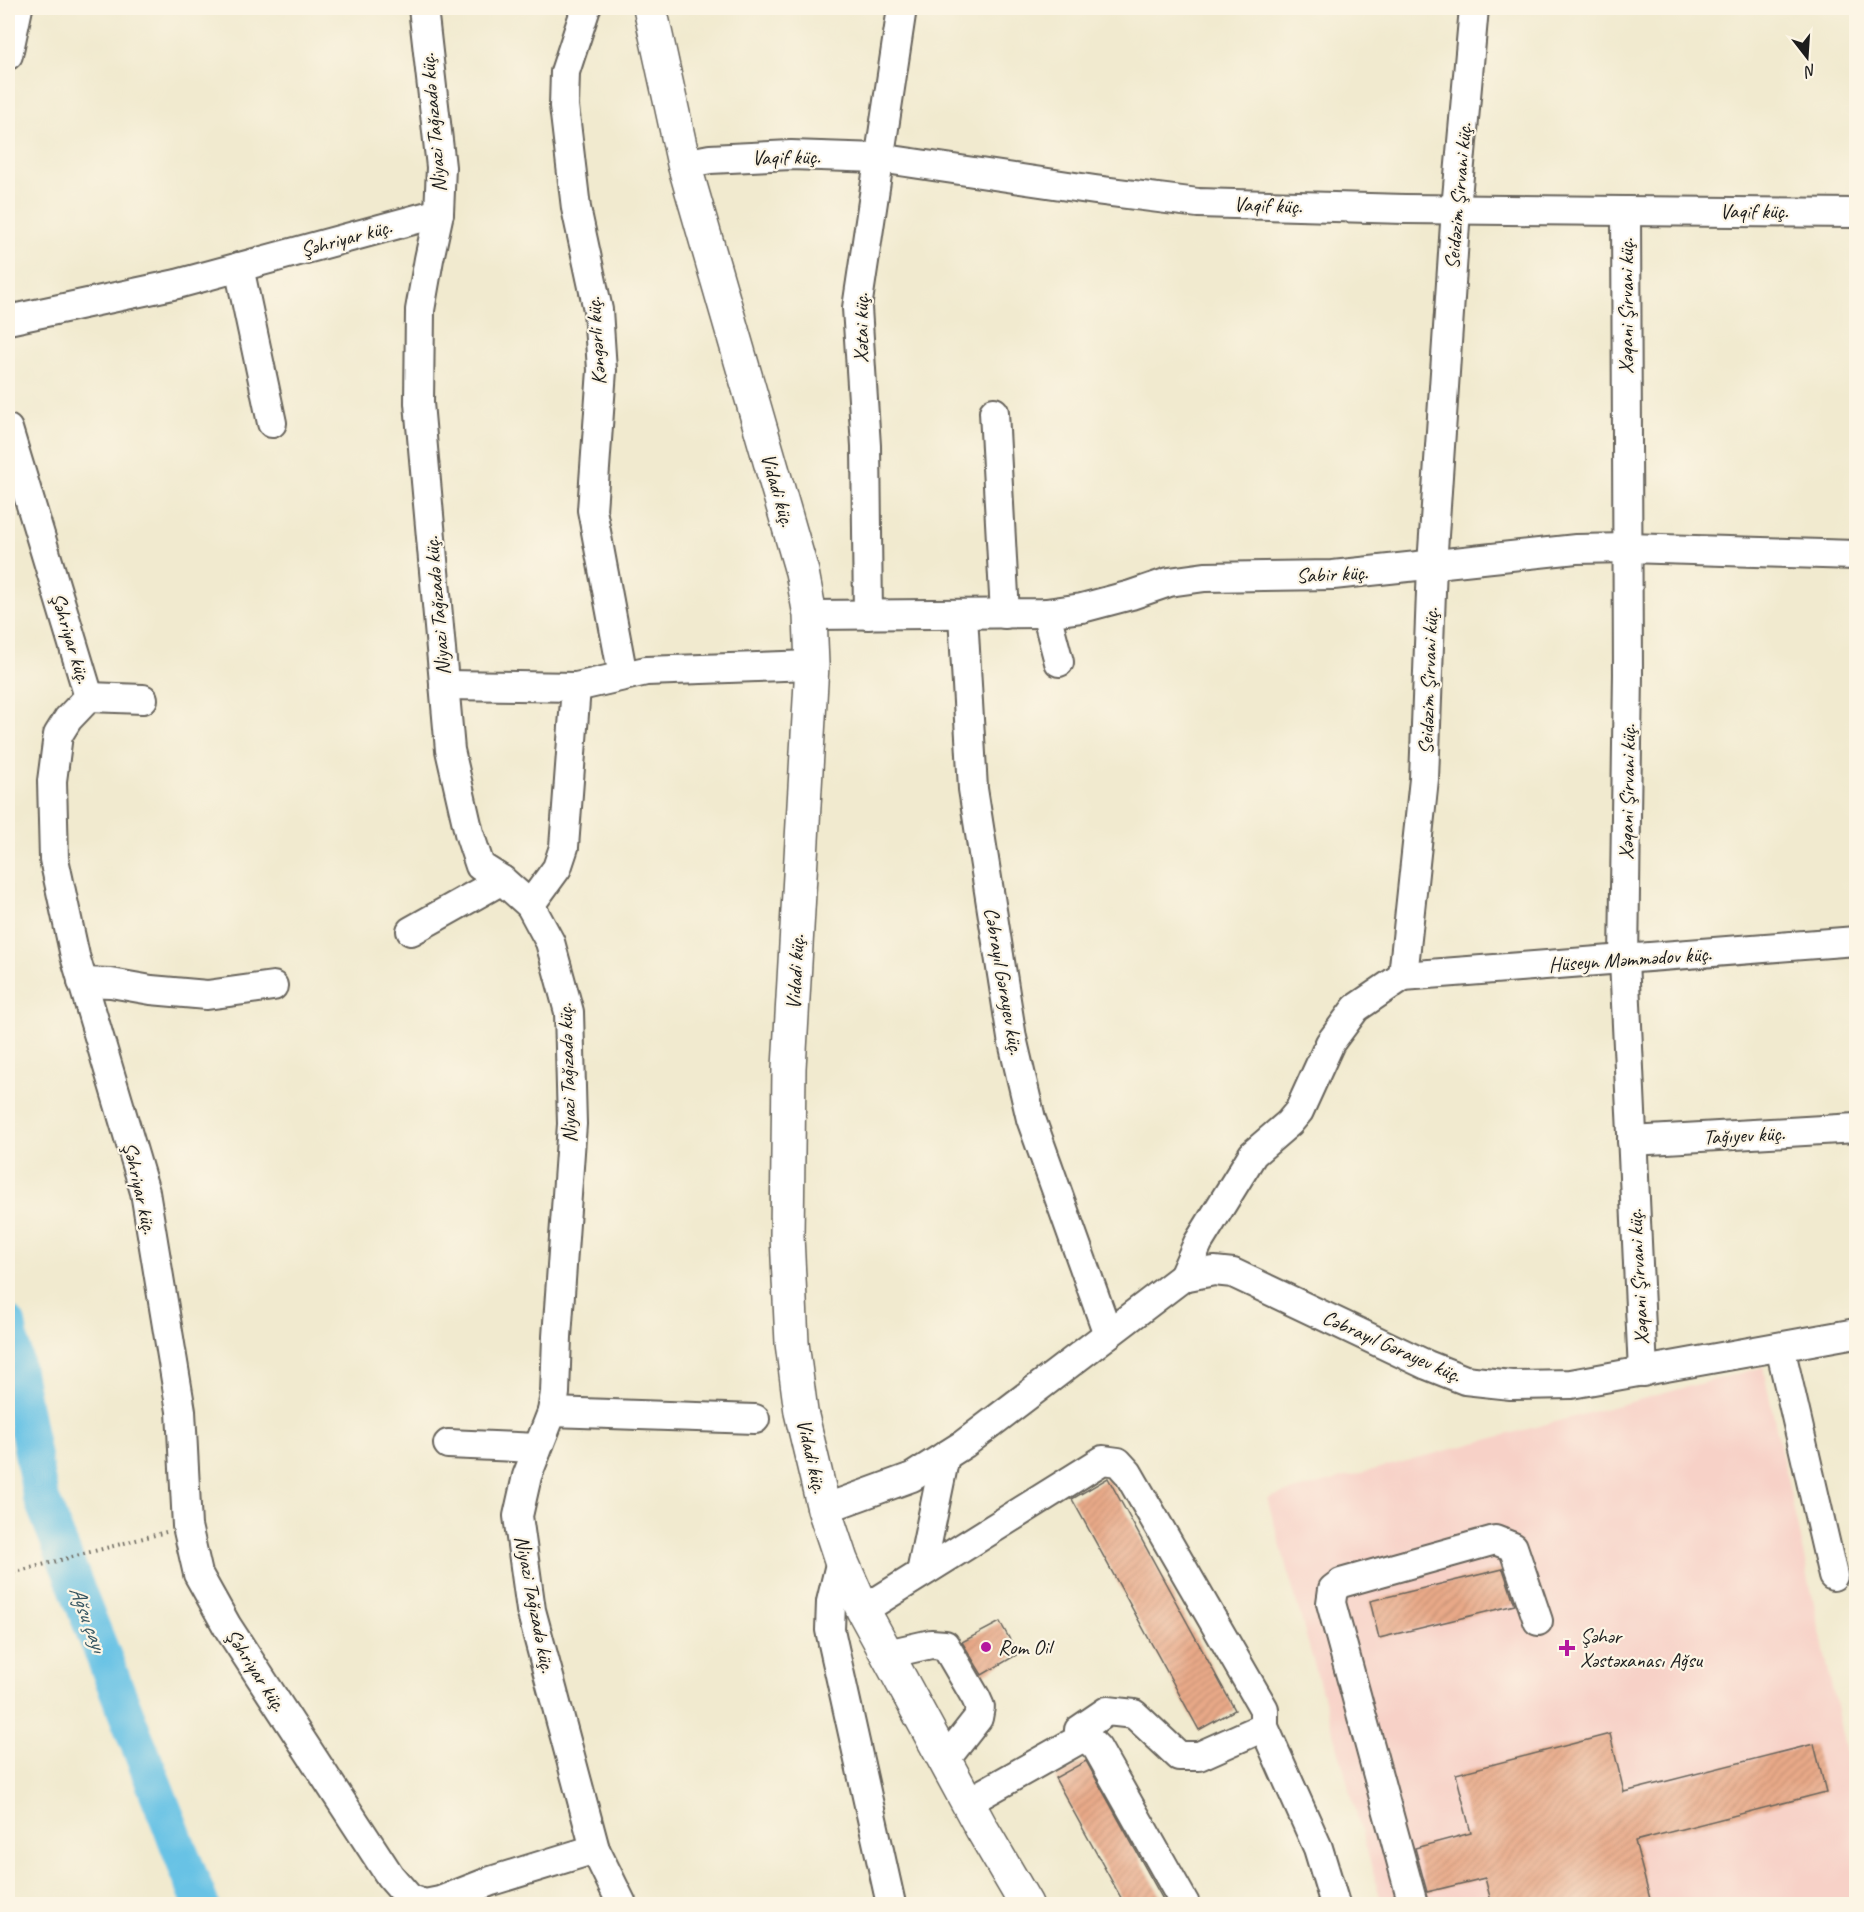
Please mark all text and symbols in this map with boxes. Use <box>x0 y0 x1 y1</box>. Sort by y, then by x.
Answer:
north arrow <box>1777 27 1837 87</box>
street label: Niyazi Tağızadə küç. <box>414 52 452 194</box>
text: N <box>1800 59 1819 82</box>
street label: Seidəzim Şirvani küç. <box>1439 121 1477 270</box>
street label: Vaqif küç. <box>752 143 821 171</box>
street label: Vaqif küç. <box>1233 191 1304 219</box>
street label: Vaqif küç. <box>1720 198 1789 224</box>
street label: Şəhriyar küç. <box>297 213 395 263</box>
street label: Xəqani Şirvani küç. <box>1613 237 1639 374</box>
street label: Xətai küç. <box>848 292 874 363</box>
street label: Kəngərli küç. <box>580 295 612 386</box>
street label: Vidadi küç. <box>755 450 801 531</box>
street label: Niyazi Tağızadə küç. <box>418 535 456 677</box>
street label: Sabir küç. <box>1295 559 1369 589</box>
street label: Şəhriyar küç. <box>45 589 97 687</box>
street label: Seidəzim Şirvani küç. <box>1412 606 1444 755</box>
street label: Xəqani Şirvani küç. <box>1613 723 1641 860</box>
street label: Cəbrayıl Gərayev küç. <box>978 905 1030 1057</box>
street label: Vidadi küç. <box>780 933 810 1010</box>
street label: Hüseyn Məmmədov küç. <box>1548 940 1713 978</box>
street label: Niyazi Tağızadə küç. <box>552 1002 582 1143</box>
street label: Tağıyev küç. <box>1703 1120 1786 1150</box>
street label: Şəhriyar küç. <box>117 1140 163 1237</box>
street label: Xəqani Şirvani küç. <box>1621 1208 1655 1346</box>
street label: Cəbrayıl Gərayev küç. <box>1319 1304 1466 1389</box>
street label: Vidadi küç. <box>791 1416 833 1496</box>
street label: Niyazi Tağızadə küç. <box>509 1533 561 1676</box>
water label: Ağsu çayı <box>63 1582 114 1659</box>
place label: Şəhər Xəstəxanası Ağsu <box>1580 1623 1703 1673</box>
street label: Şəhriyar küç. <box>220 1624 293 1717</box>
place label: Rom Oil <box>998 1634 1055 1660</box>
marker: Şəhər Xəstəxanası Ağsu <box>1558 1639 1576 1657</box>
marker: Rom Oil <box>979 1640 993 1654</box>

